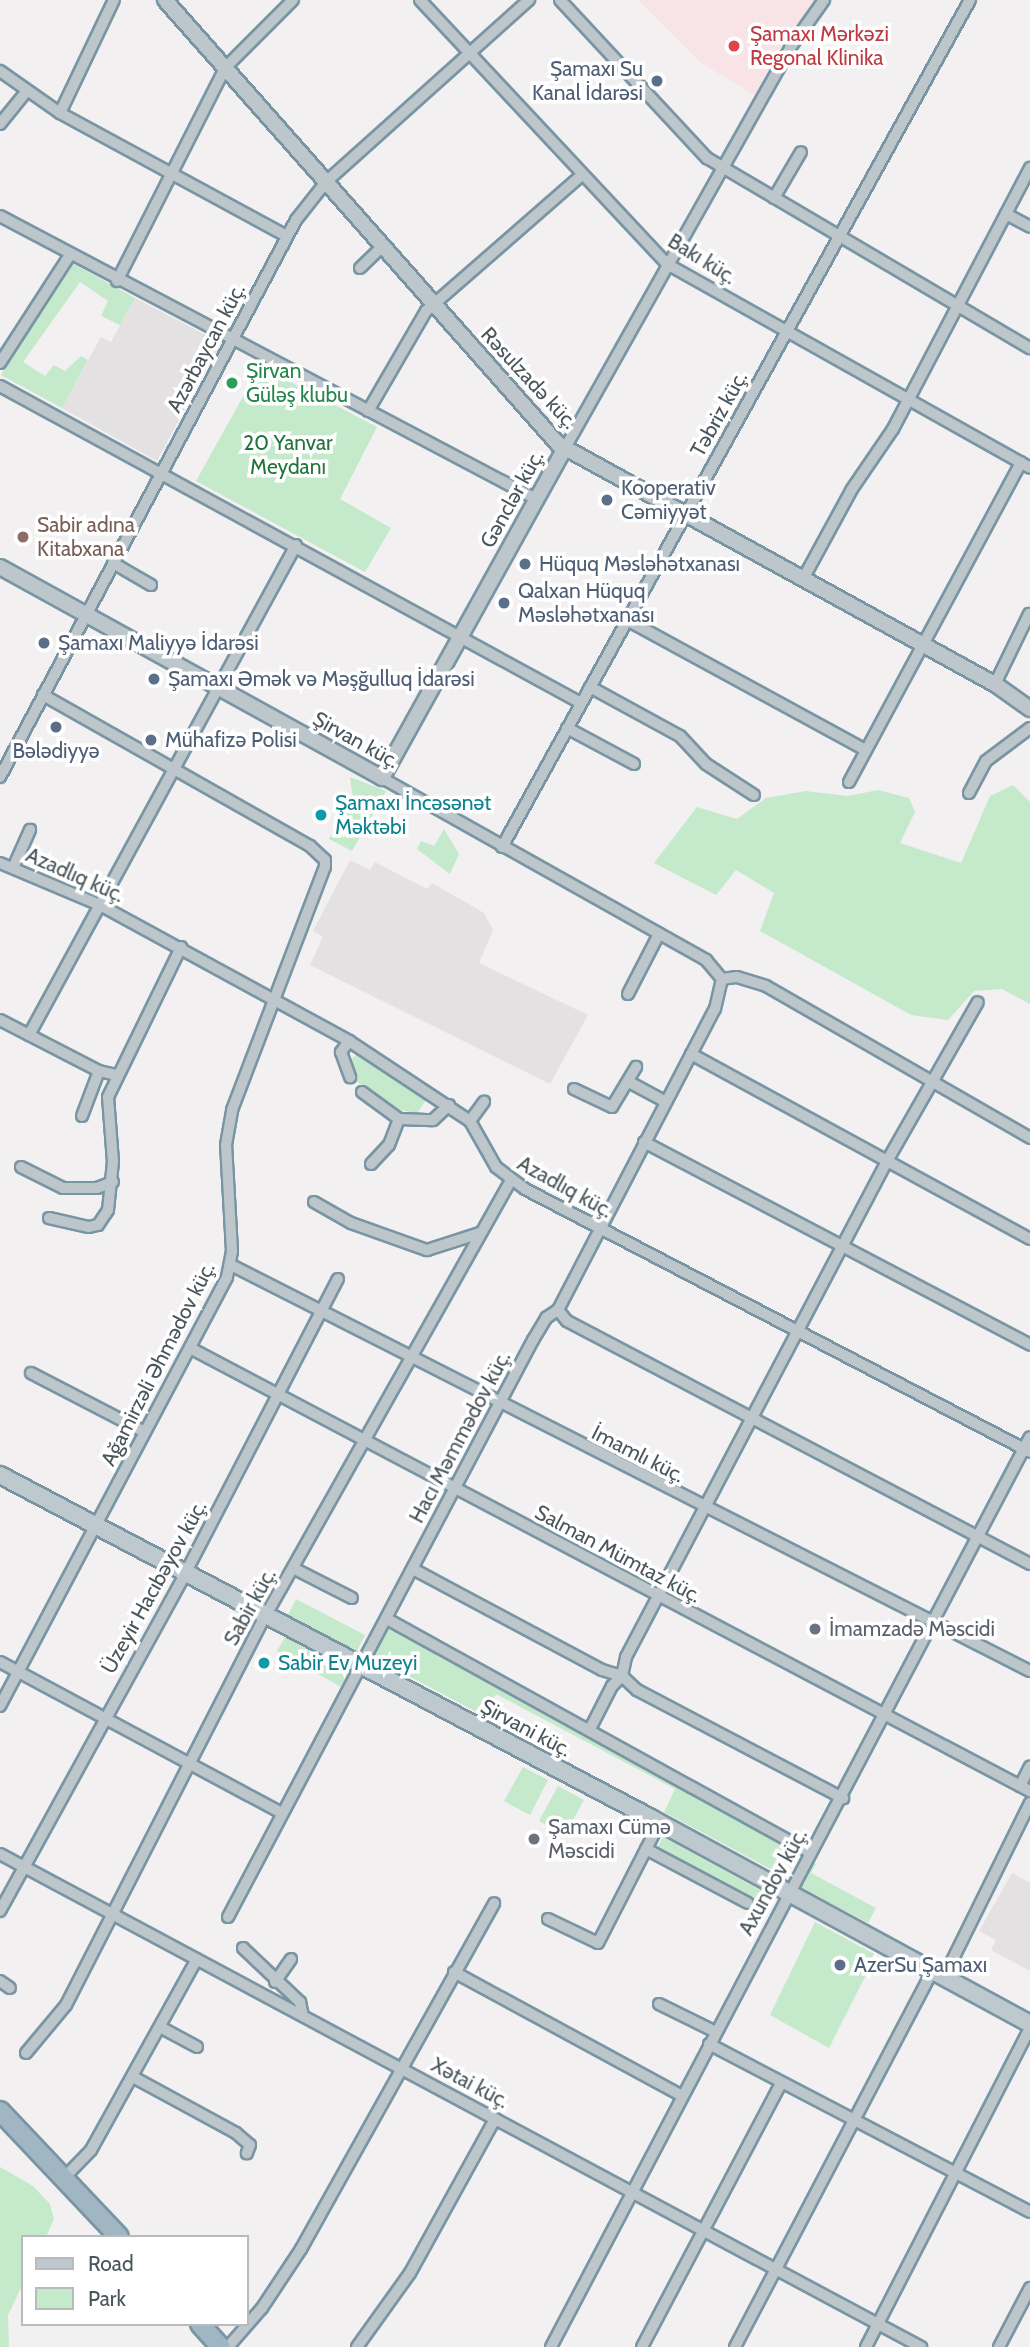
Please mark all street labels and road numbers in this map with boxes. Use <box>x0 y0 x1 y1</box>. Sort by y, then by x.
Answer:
street label: Bakı küç. <box>663 228 741 290</box>
street label: Azərbaycan küç. <box>161 279 251 417</box>
street label: Rəsulzadə küç. <box>476 322 582 434</box>
street label: Təbriz küç. <box>685 367 753 461</box>
street label: Gənclər küç. <box>475 446 549 552</box>
street label: Şirvan küç. <box>309 706 403 774</box>
street label: Azadlıq küç. <box>22 842 128 908</box>
street label: Azadlıq küç. <box>513 1151 617 1223</box>
street label: Ağamirzəli Əhmədov küç. <box>96 1258 220 1470</box>
street label: Hacı Məmmədov küç. <box>404 1347 516 1527</box>
street label: İmamlı küç. <box>587 1420 689 1488</box>
street label: Üzeyir Hacıbəyov küç. <box>96 1496 212 1678</box>
street label: Salman Mümtaz küç. <box>531 1500 705 1608</box>
street label: Sabir küç. <box>219 1564 281 1650</box>
street label: Şirvani küç. <box>476 1694 576 1762</box>
street label: Axundov küç. <box>733 1824 813 1940</box>
street label: Xətai küç. <box>427 2052 513 2114</box>

